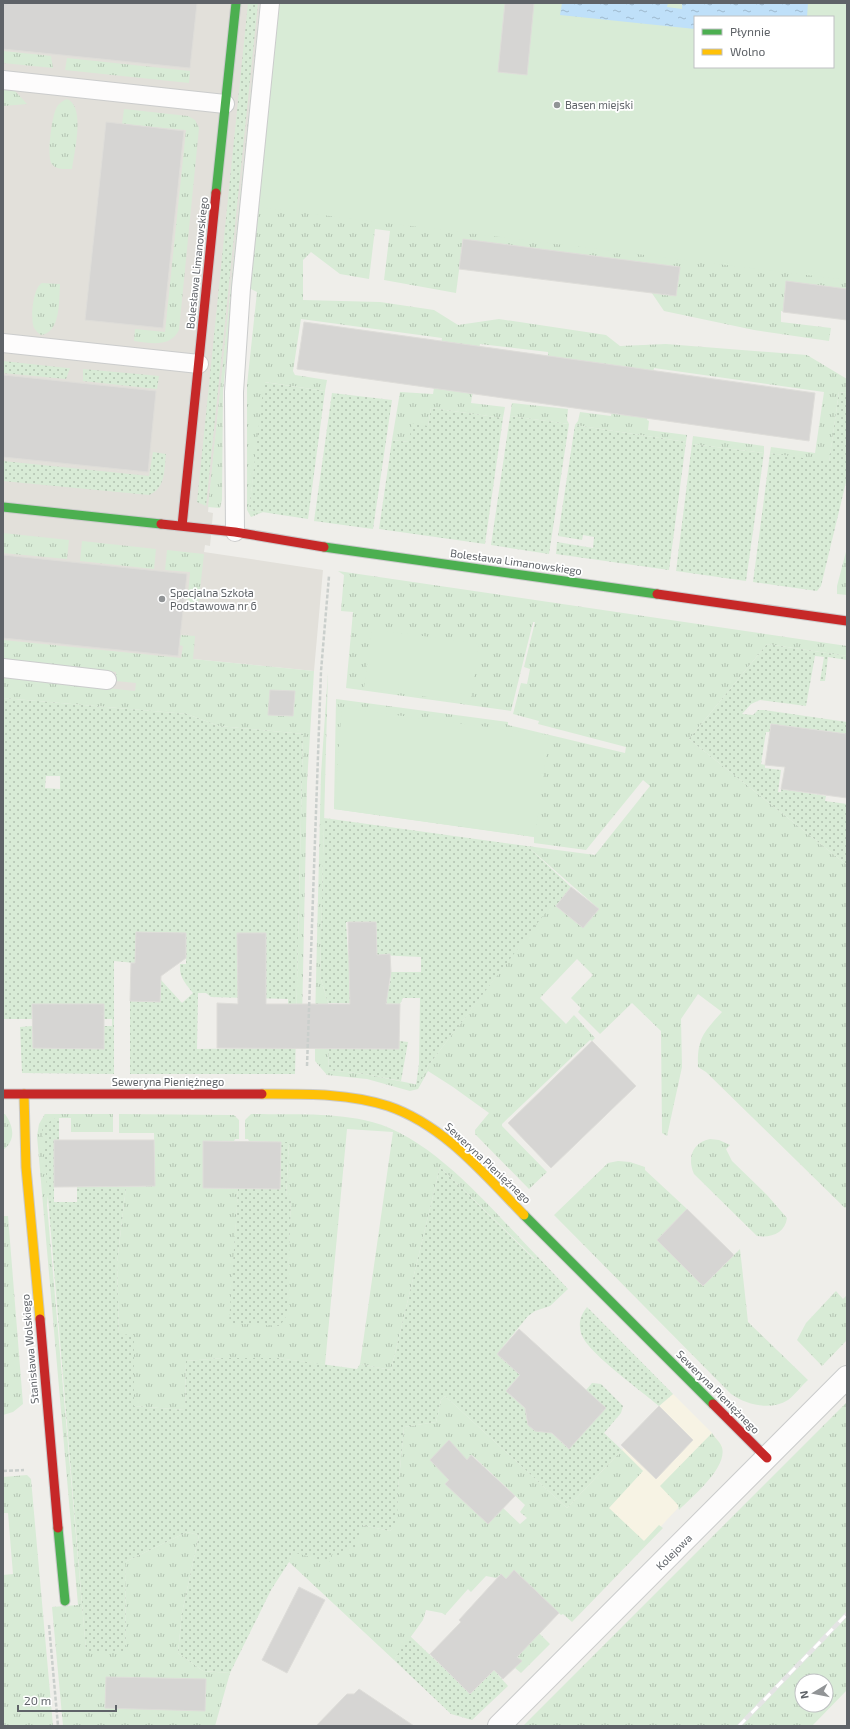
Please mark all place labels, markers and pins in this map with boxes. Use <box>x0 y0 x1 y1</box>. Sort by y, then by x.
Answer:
place label: Basen miejski <box>565 98 633 112</box>
marker: Basen miejski <box>552 100 562 110</box>
place label: Specjalna Szkoła Podstawowa nr 6 <box>170 586 257 612</box>
marker: Specjalna Szkoła Podstawowa nr 6 <box>157 594 167 604</box>

